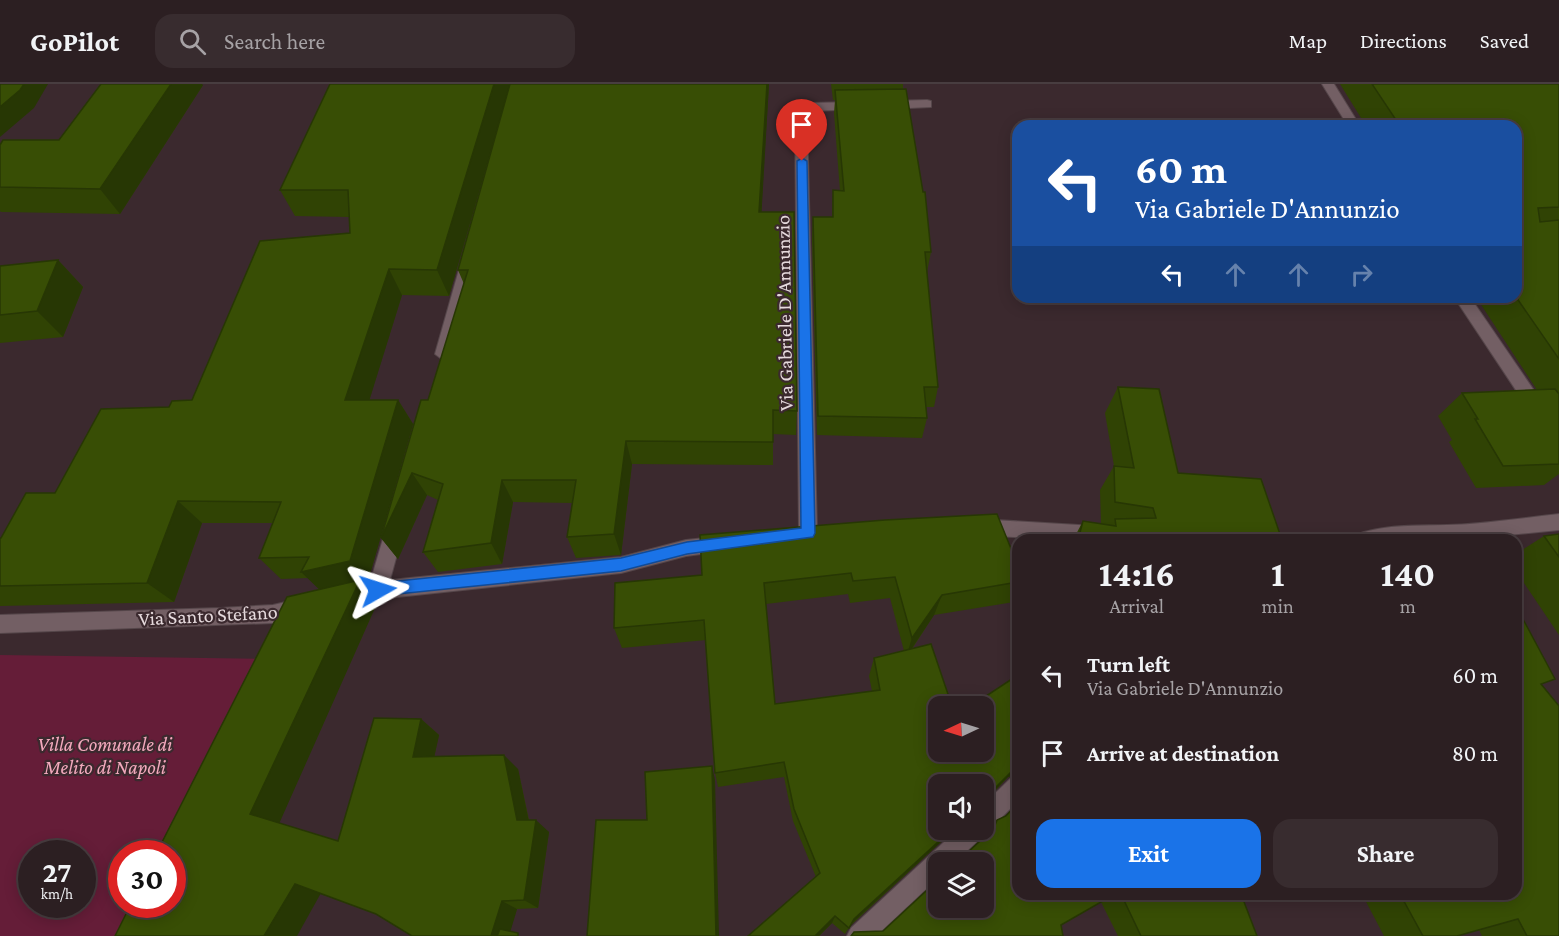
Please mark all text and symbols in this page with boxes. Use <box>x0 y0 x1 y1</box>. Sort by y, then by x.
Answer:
search box <box>155 14 575 68</box>
icon: search <box>176 25 209 58</box>
text: GoPilot <box>30 26 119 57</box>
text: Search here <box>224 29 325 54</box>
text: Map <box>1289 29 1327 53</box>
text: Directions <box>1360 29 1447 53</box>
text: Saved <box>1480 29 1529 53</box>
pin <box>776 99 827 161</box>
icon: arrive <box>785 108 818 141</box>
icon: left <box>1036 144 1114 222</box>
text: 60 m <box>1135 145 1227 192</box>
text: Via Gabriele D'Annunzio <box>1135 194 1400 224</box>
street label: Via Gabriele D'Annunzio <box>771 215 797 411</box>
icon: left <box>1156 258 1189 291</box>
icon: ahead <box>1219 258 1252 291</box>
icon: ahead <box>1282 258 1315 291</box>
icon: right <box>1345 258 1378 291</box>
text: 14:16 <box>1099 554 1175 594</box>
text: 1 <box>1271 554 1284 594</box>
text: 140 <box>1380 554 1435 594</box>
position arrow <box>346 558 410 622</box>
text: Arrival <box>1110 595 1164 617</box>
text: min <box>1262 595 1294 617</box>
text: m <box>1400 595 1416 617</box>
street label: Via Santo Stefano <box>138 600 278 630</box>
text: Turn left <box>1087 652 1170 677</box>
icon: left <box>1036 659 1069 692</box>
text: 60 m <box>1453 663 1498 688</box>
text: Via Gabriele D'Annunzio <box>1087 677 1283 699</box>
north arrow <box>928 696 994 762</box>
map controls <box>928 696 994 918</box>
park label: Villa Comunale di Melito di Napoli <box>38 733 173 779</box>
icon: arrive <box>1036 737 1069 770</box>
text: Arrive at destination <box>1087 741 1279 766</box>
text: 80 m <box>1452 741 1498 766</box>
button: sound <box>928 774 994 840</box>
button: Exit <box>1036 819 1261 888</box>
button: Share <box>1273 819 1498 888</box>
speed limit sign: 30 <box>108 840 186 918</box>
button: layers <box>928 852 994 918</box>
text: 27 <box>42 855 72 888</box>
text: km/h <box>41 886 73 902</box>

